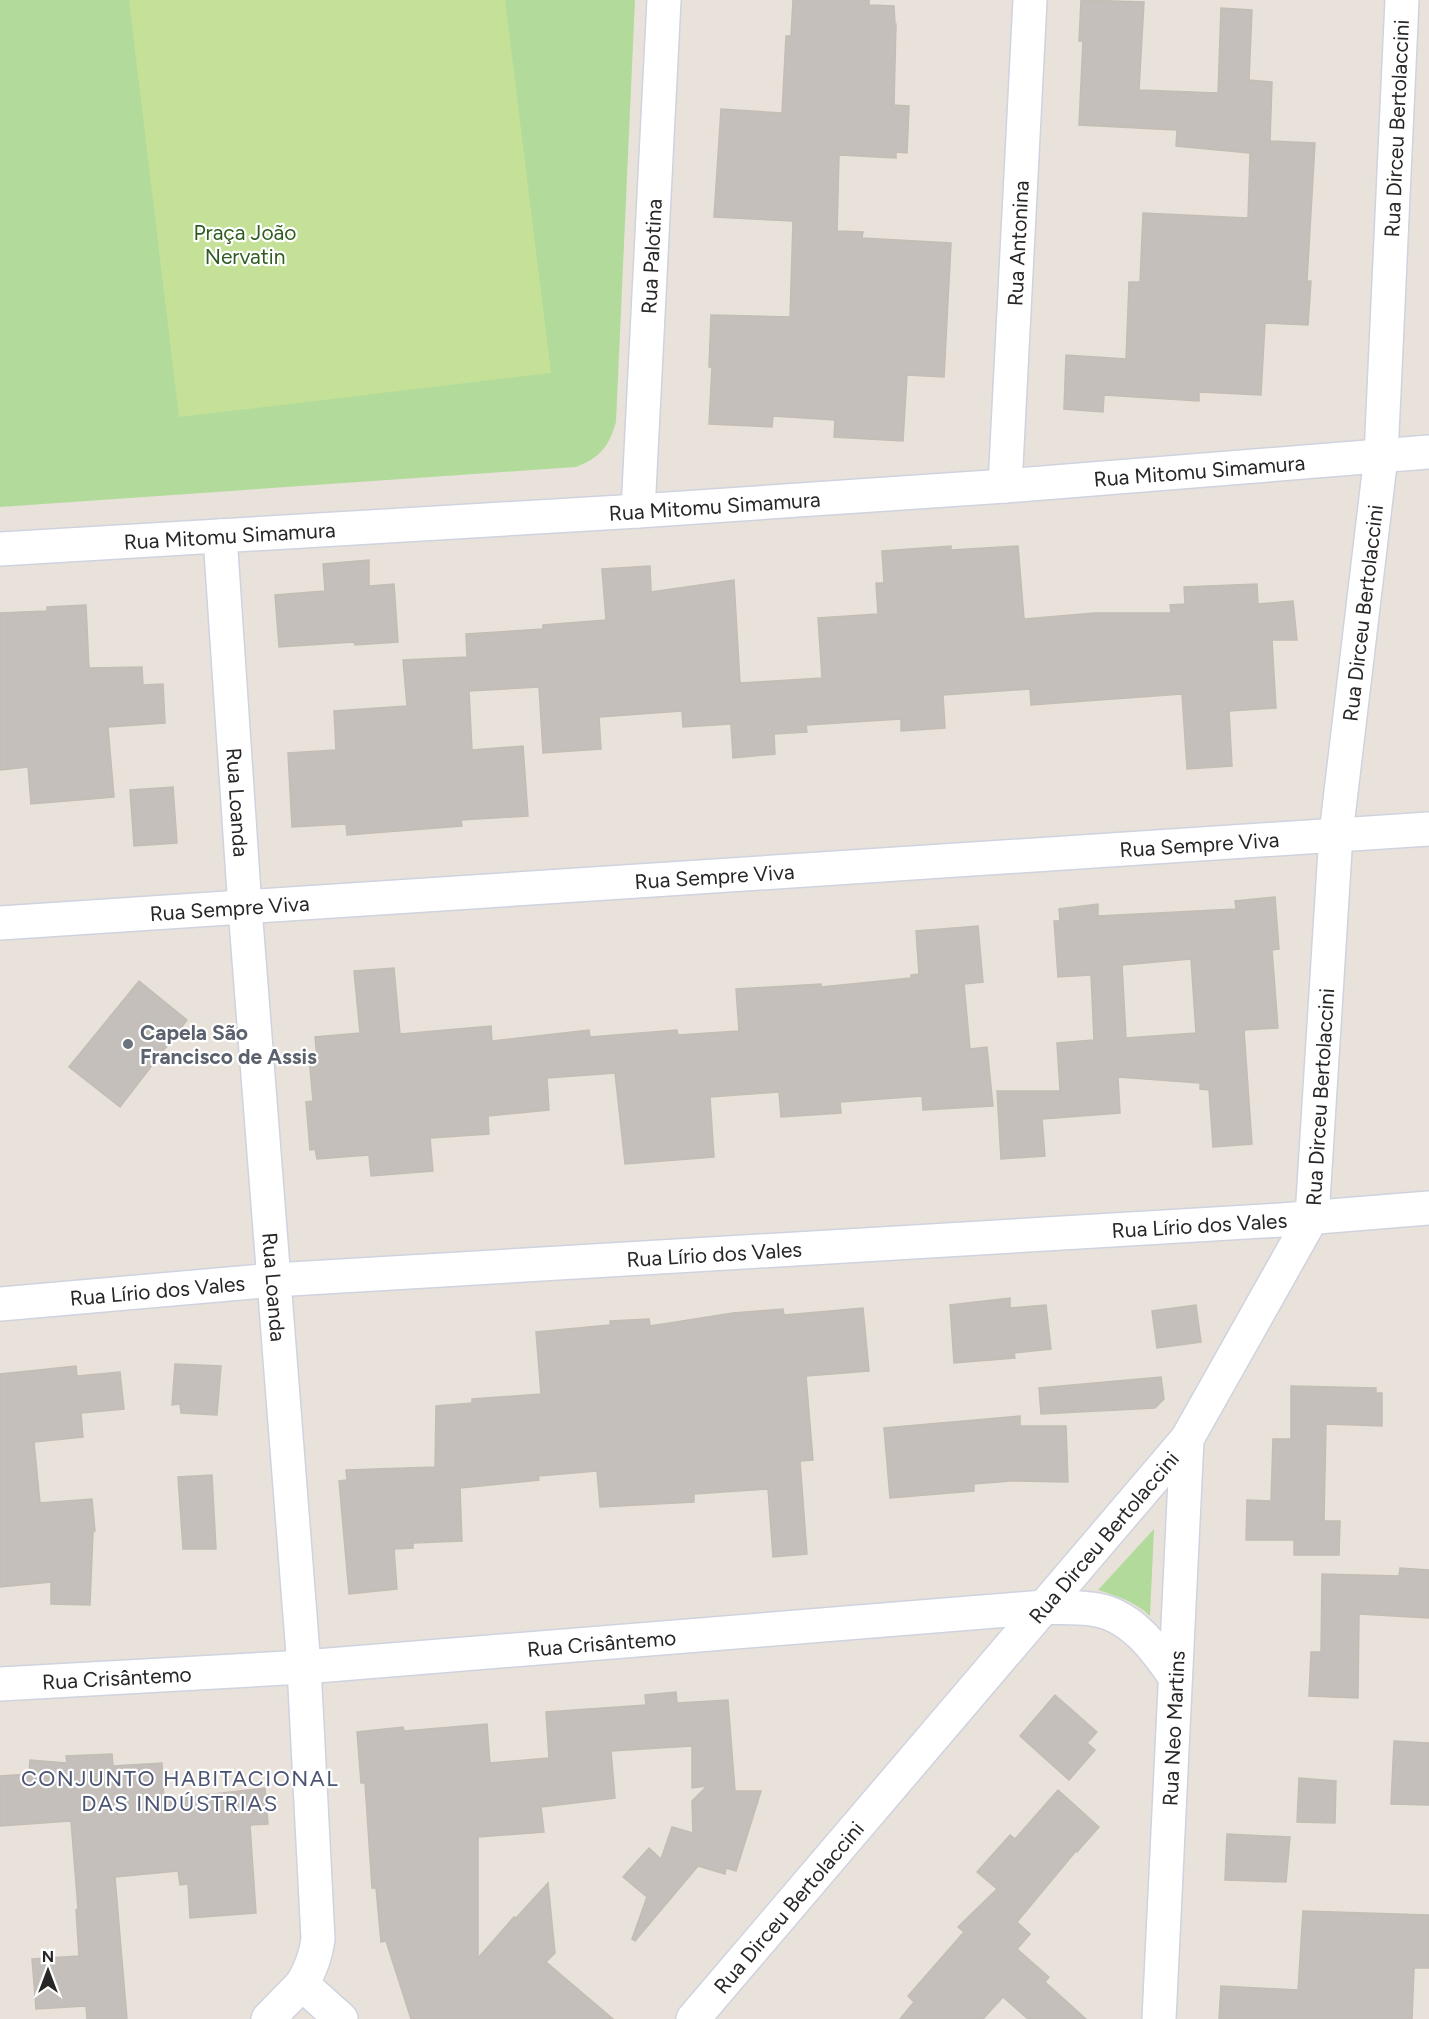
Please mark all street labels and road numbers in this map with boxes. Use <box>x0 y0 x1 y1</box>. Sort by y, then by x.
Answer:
street label: Rua Dirceu Bertolaccini <box>1379 19 1414 238</box>
street label: Rua Antonina <box>1002 180 1033 307</box>
street label: Rua Palotina <box>636 198 666 315</box>
street label: Rua Mitomu Simamura <box>1093 449 1306 491</box>
street label: Rua Mitomu Simamura <box>608 486 821 525</box>
street label: Rua Dirceu Bertolaccini <box>1337 503 1388 723</box>
street label: Rua Mitomu Simamura <box>123 517 336 554</box>
street label: Rua Loanda <box>222 747 254 858</box>
street label: Rua Sempre Viva <box>1119 826 1280 862</box>
street label: Rua Sempre Viva <box>634 858 795 894</box>
street label: Rua Sempre Viva <box>149 890 310 926</box>
street label: Rua Dirceu Bertolaccini <box>1300 987 1339 1206</box>
street label: Rua Lírio dos Vales <box>1111 1207 1288 1243</box>
street label: Rua Loanda <box>258 1232 291 1343</box>
street label: Rua Lírio dos Vales <box>626 1236 803 1271</box>
street label: Rua Lírio dos Vales <box>69 1270 246 1310</box>
street label: Rua Dirceu Bertolaccini <box>1023 1446 1184 1628</box>
street label: Rua Crisântemo <box>526 1624 677 1661</box>
street label: Rua Neo Martins <box>1157 1650 1189 1807</box>
street label: Rua Crisântemo <box>41 1661 192 1694</box>
street label: Rua Dirceu Bertolaccini <box>708 1816 869 1998</box>

